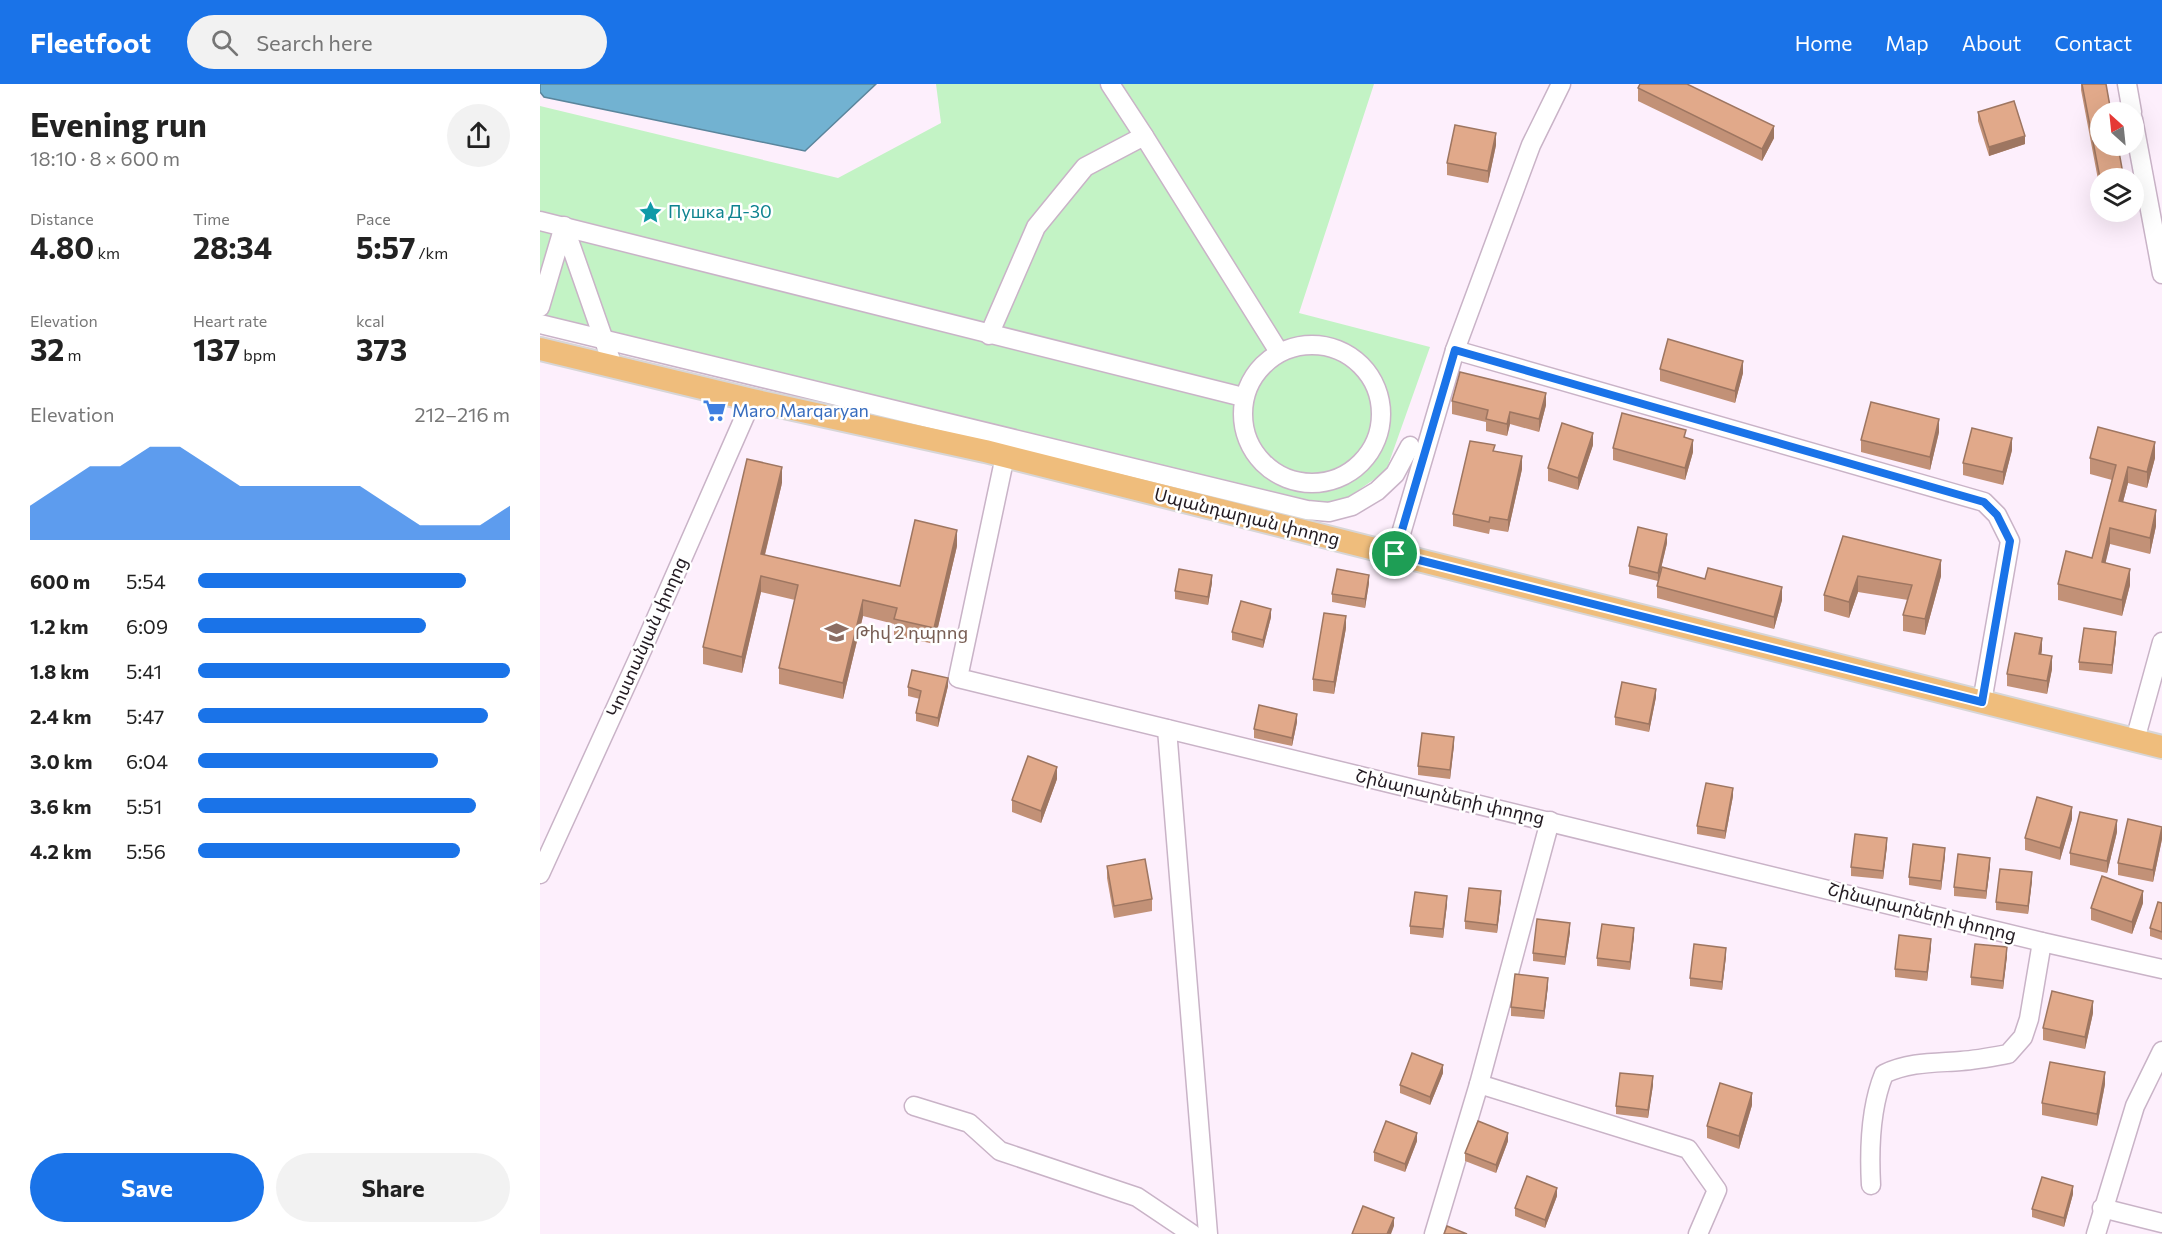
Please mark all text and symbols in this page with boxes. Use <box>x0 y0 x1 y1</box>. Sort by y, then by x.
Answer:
search box <box>187 15 607 69</box>
text: Fleetfoot <box>30 25 151 59</box>
icon: search <box>208 26 241 59</box>
text: Search here <box>256 29 373 56</box>
text: Home <box>1795 30 1852 55</box>
text: Map <box>1885 30 1929 55</box>
text: About <box>1962 30 2021 55</box>
text: Contact <box>2054 30 2132 55</box>
north arrow <box>2090 102 2144 156</box>
map controls <box>2090 102 2144 222</box>
text: Evening run <box>30 103 207 144</box>
button: share <box>447 104 510 167</box>
text: 18:10 · 8 × 600 m <box>30 146 180 170</box>
button: layers <box>2090 168 2144 222</box>
place icon: Пушка Д-30 <box>637 199 663 225</box>
place label: Пушка Д-30 <box>668 200 772 222</box>
text: Distance <box>30 209 94 228</box>
text: Time <box>193 209 230 228</box>
text: Pace <box>356 209 391 228</box>
text: 4.80 <box>30 228 94 265</box>
text: 28:34 <box>193 228 272 265</box>
text: 5:57 <box>356 228 415 265</box>
text: km <box>94 243 120 262</box>
text: /km <box>415 243 448 262</box>
text: Elevation <box>30 311 98 330</box>
text: Heart rate <box>193 311 267 330</box>
text: kcal <box>356 311 385 330</box>
text: 32 <box>30 330 64 367</box>
text: 137 <box>193 330 240 367</box>
text: 373 <box>356 330 407 367</box>
text: m <box>64 345 81 364</box>
text: bpm <box>240 345 276 364</box>
supermarket icon: Maro Marqaryan <box>701 398 727 424</box>
place label: Maro Marqaryan <box>732 399 869 421</box>
text: Elevation <box>30 402 115 426</box>
text: 212–216 m <box>414 402 510 426</box>
street label: Սպանդարյան փողոց <box>1152 482 1342 550</box>
pin <box>1369 528 1420 579</box>
icon: arrive <box>1378 537 1411 570</box>
street label: Կոստանյան փողոց <box>601 553 691 720</box>
text: 600 m <box>30 569 90 593</box>
text: 5:54 <box>126 569 166 593</box>
text: 1.2 km <box>30 614 88 638</box>
text: 6:09 <box>126 614 168 638</box>
school or university icon: Թիվ 2 դպրոց <box>824 620 850 646</box>
place label: Թիվ 2 դպրոց <box>855 621 968 643</box>
text: 1.8 km <box>30 659 89 683</box>
text: 5:41 <box>126 659 162 683</box>
text: 2.4 km <box>30 704 92 728</box>
text: 5:47 <box>126 704 164 728</box>
text: 3.0 km <box>30 749 92 773</box>
text: 6:04 <box>126 749 168 773</box>
street label: Շինարարների փողոց <box>1353 764 1547 829</box>
text: 3.6 km <box>30 794 91 818</box>
text: 5:51 <box>126 794 162 818</box>
text: 4.2 km <box>30 839 92 863</box>
text: 5:56 <box>126 839 166 863</box>
street label: Շինարարների փողոց <box>1826 877 2019 945</box>
button: Save <box>30 1153 264 1222</box>
button: Share <box>276 1153 510 1222</box>

